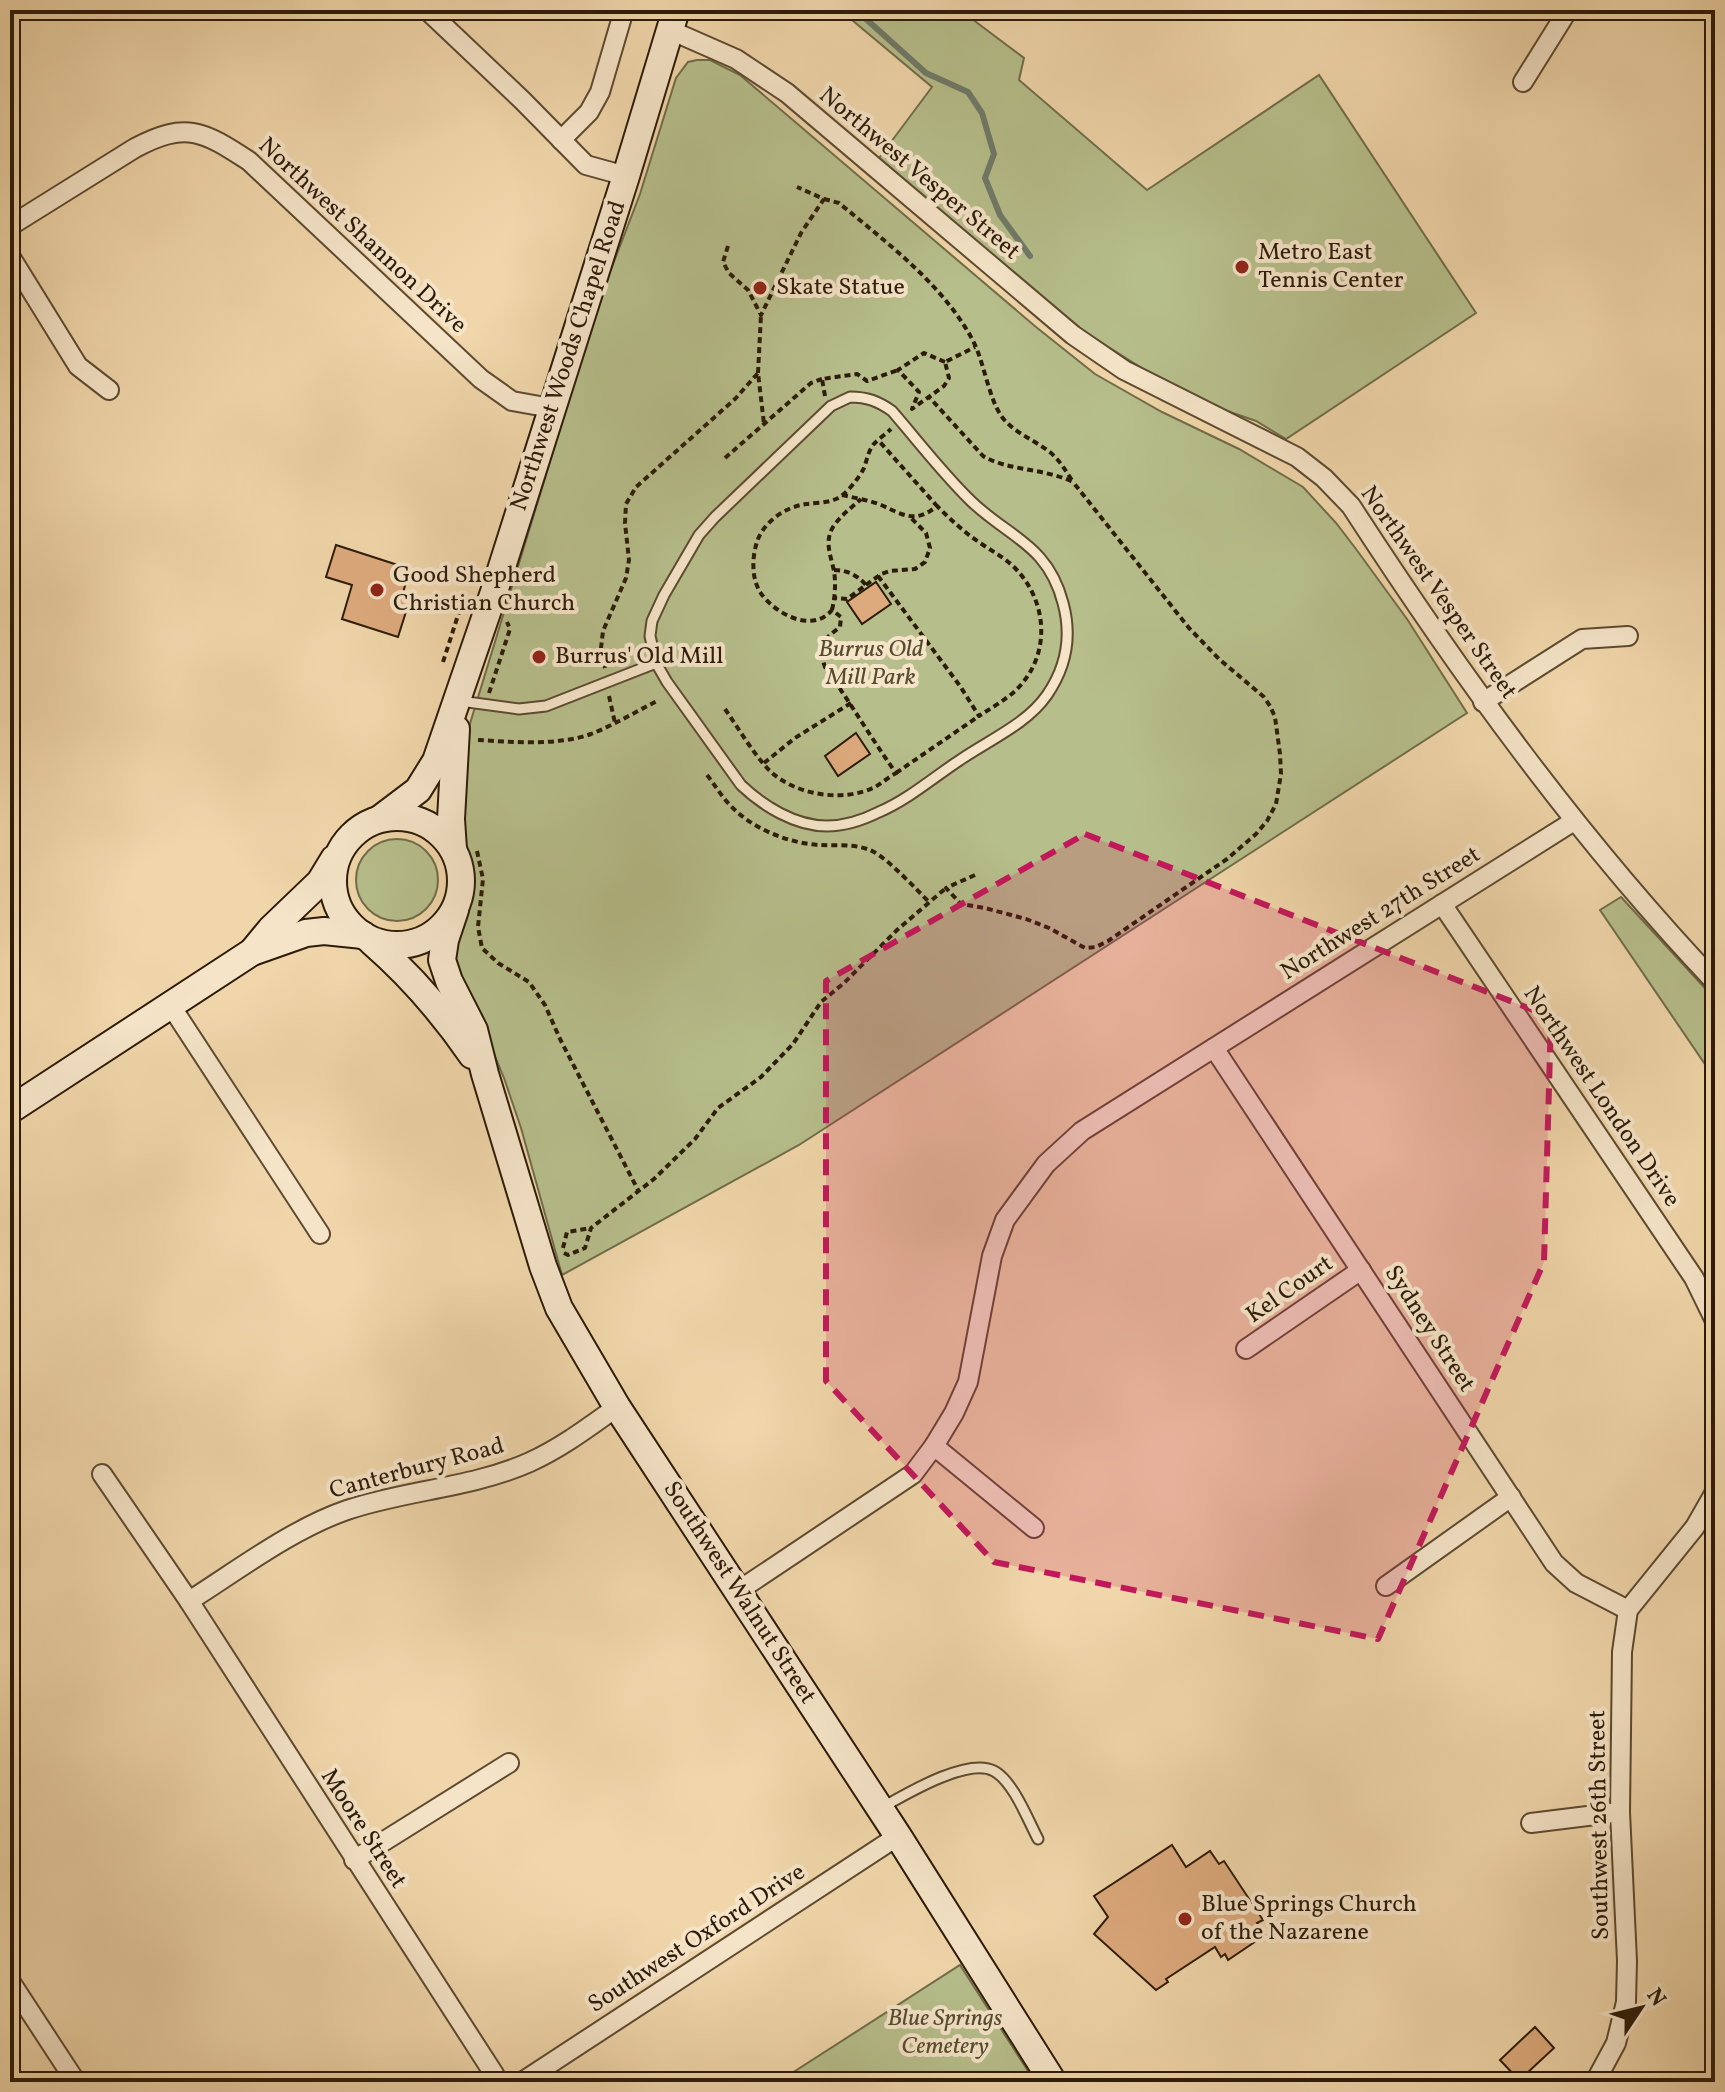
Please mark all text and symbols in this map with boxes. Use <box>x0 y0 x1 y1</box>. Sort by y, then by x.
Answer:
street label: Northwest Vesper Street <box>811 79 1027 269</box>
street label: Northwest Shannon Drive <box>250 130 474 342</box>
street label: Northwest Woods Chapel Road <box>503 196 635 516</box>
place label: Metro East Tennis Center <box>1258 236 1404 298</box>
marker: Metro East Tennis Center <box>1233 258 1251 276</box>
place label: Skate Statue <box>776 271 905 305</box>
marker: Skate Statue <box>751 279 769 297</box>
street label: Northwest Vesper Street <box>1351 479 1525 707</box>
place label: Good Shepherd Christian Church <box>393 559 575 621</box>
marker: Good Shepherd Christian Church <box>368 581 386 599</box>
park label: Burrus Old Mill Park <box>818 633 924 695</box>
place label: Burrus' Old Mill <box>555 640 723 674</box>
marker: Burrus' Old Mill <box>530 648 548 666</box>
street label: Northwest 27th Street <box>1274 839 1488 989</box>
street label: Northwest London Drive <box>1514 980 1688 1214</box>
street label: Kel Court <box>1240 1248 1340 1332</box>
street label: Sydney Street <box>1375 1259 1483 1399</box>
street label: Canterbury Road <box>326 1429 508 1509</box>
street label: Southwest Walnut Street <box>654 1475 824 1711</box>
street label: Southwest 26th Street <box>1581 1710 1619 1940</box>
street label: Moore Street <box>312 1762 414 1896</box>
street label: Southwest Oxford Drive <box>582 1856 812 2022</box>
place label: Blue Springs Church of the Nazarene <box>1201 1888 1417 1950</box>
marker: Blue Springs Church of the Nazarene <box>1176 1910 1194 1928</box>
north arrow <box>1601 1968 1681 2048</box>
text: N <box>1638 1983 1673 2013</box>
park label: Blue Springs Cemetery <box>888 2002 1003 2064</box>

